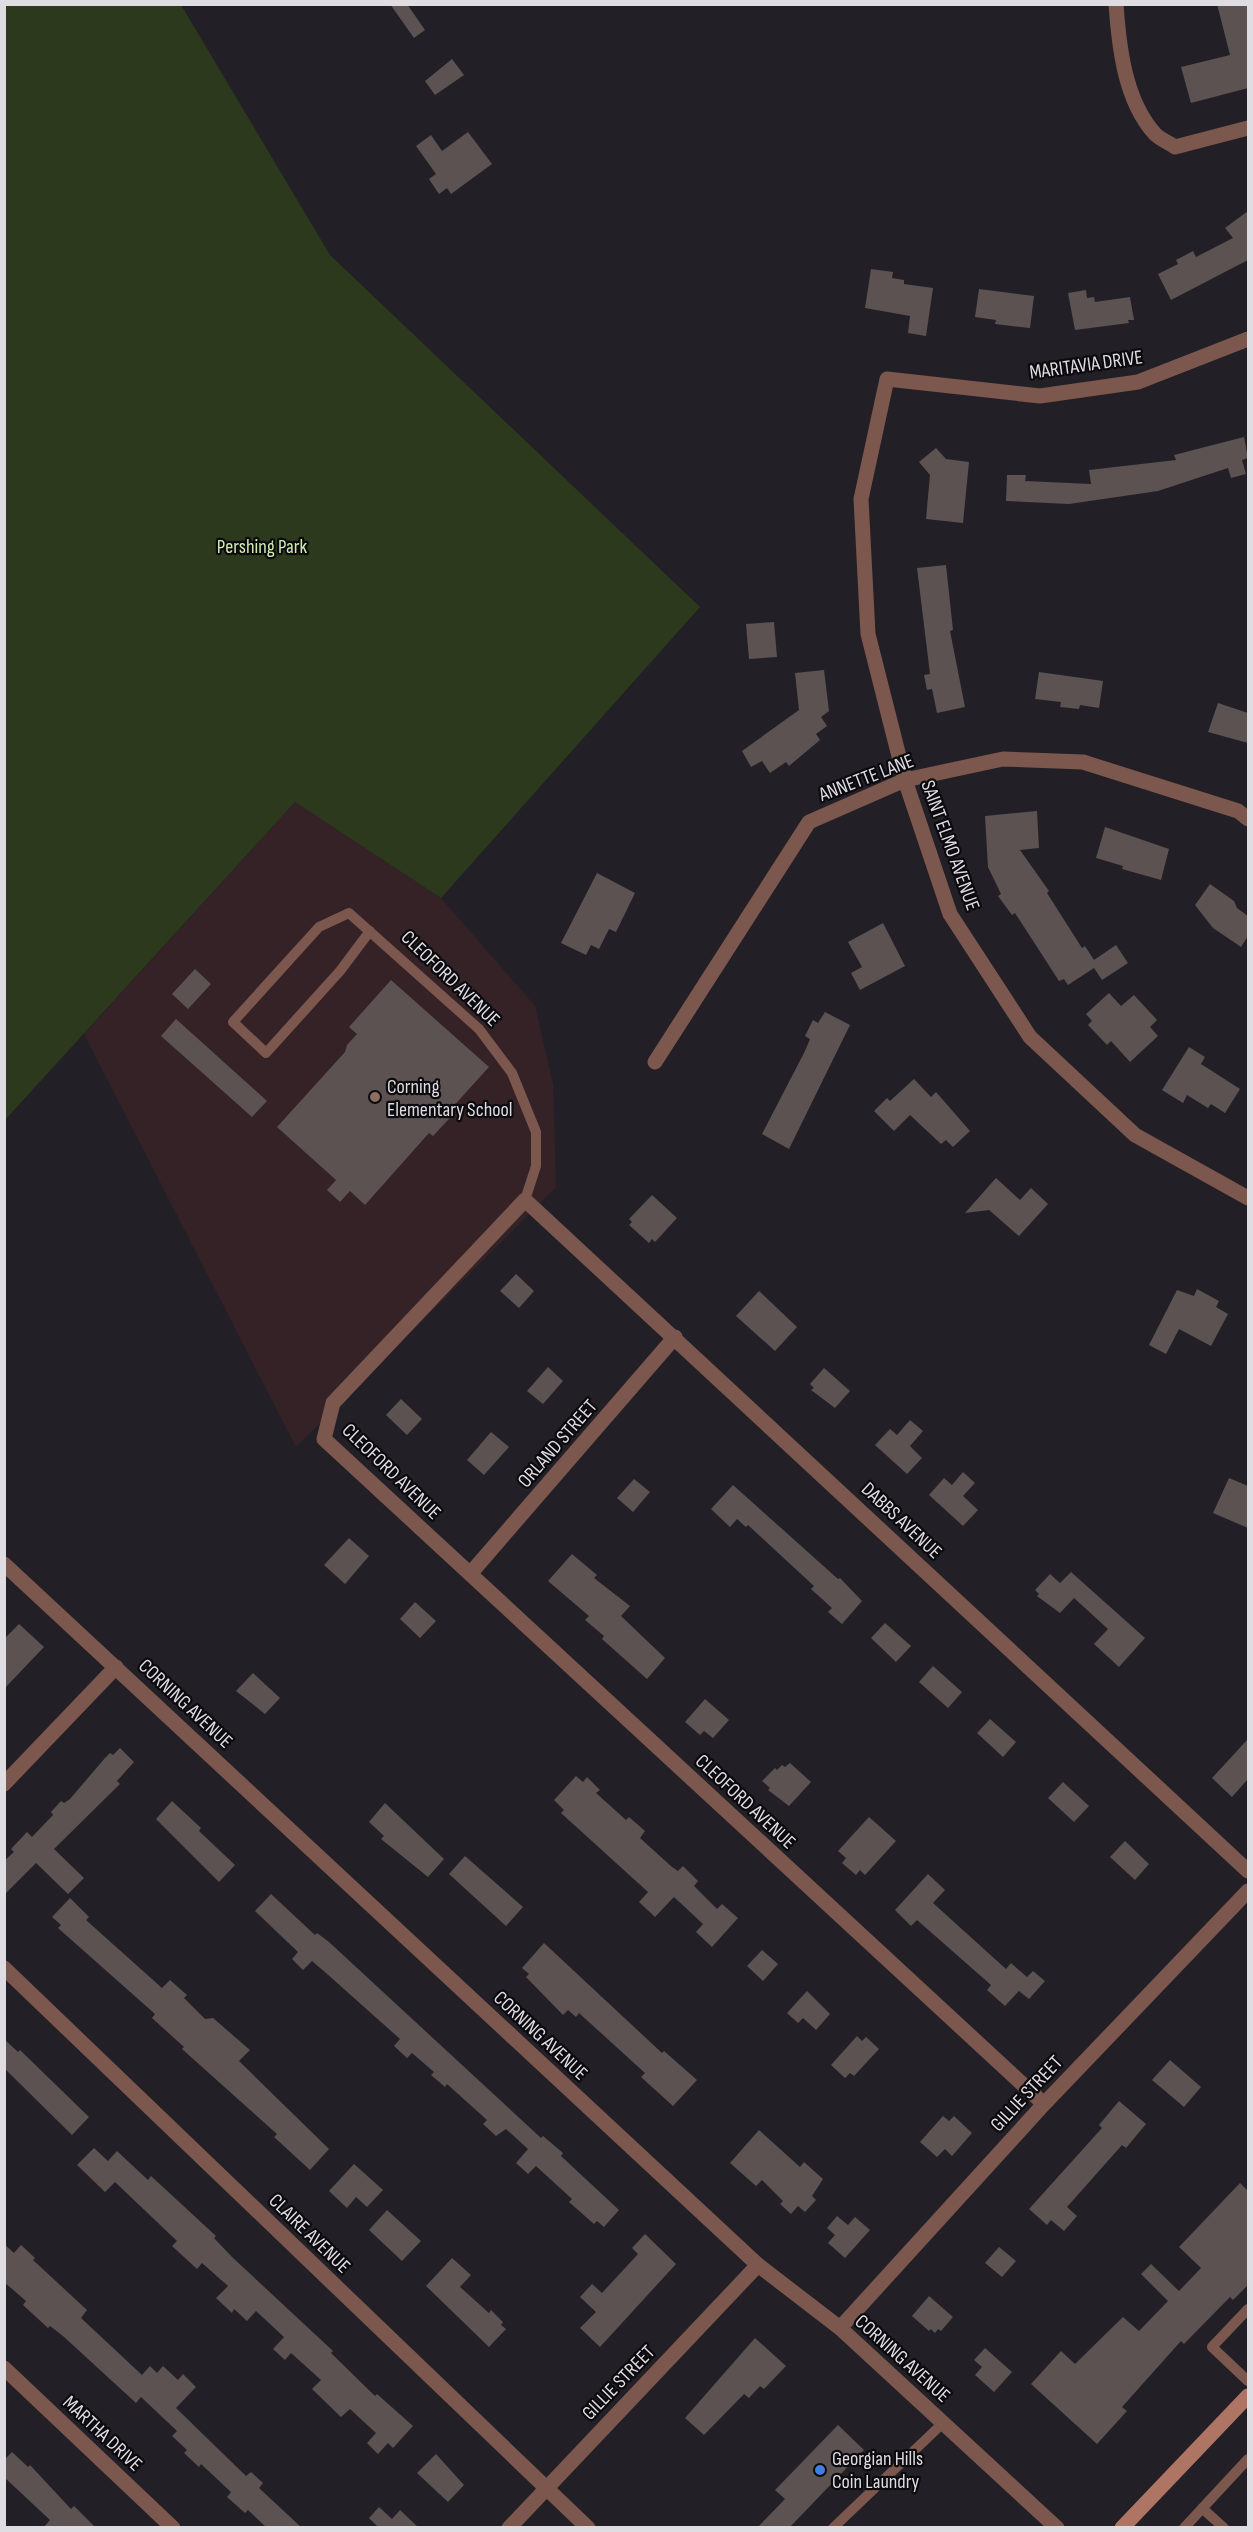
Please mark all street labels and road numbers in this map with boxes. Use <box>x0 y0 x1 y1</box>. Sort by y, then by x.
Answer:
street label: MARITAVIA DRIVE <box>1028 345 1144 385</box>
street label: ANNETTE LANE <box>815 749 917 807</box>
street label: SAINT ELMO AVENUE <box>915 777 985 914</box>
street label: CLEOFORD AVENUE <box>396 926 505 1032</box>
street label: ORLAND STREET <box>513 1395 603 1493</box>
street label: CLEOFORD AVENUE <box>337 1419 446 1525</box>
street label: DABBS AVENUE <box>856 1477 947 1564</box>
street label: CORNING AVENUE <box>133 1654 237 1753</box>
street label: CLEOFORD AVENUE <box>690 1749 800 1854</box>
street label: CORNING AVENUE <box>488 1986 592 2085</box>
street label: GILLIE STREET <box>986 2051 1068 2136</box>
street label: CLAIRE AVENUE <box>264 2189 355 2279</box>
street label: CORNING AVENUE <box>850 2310 955 2408</box>
street label: GILLIE STREET <box>577 2340 660 2425</box>
street label: MARTHA DRIVE <box>58 2391 147 2477</box>

